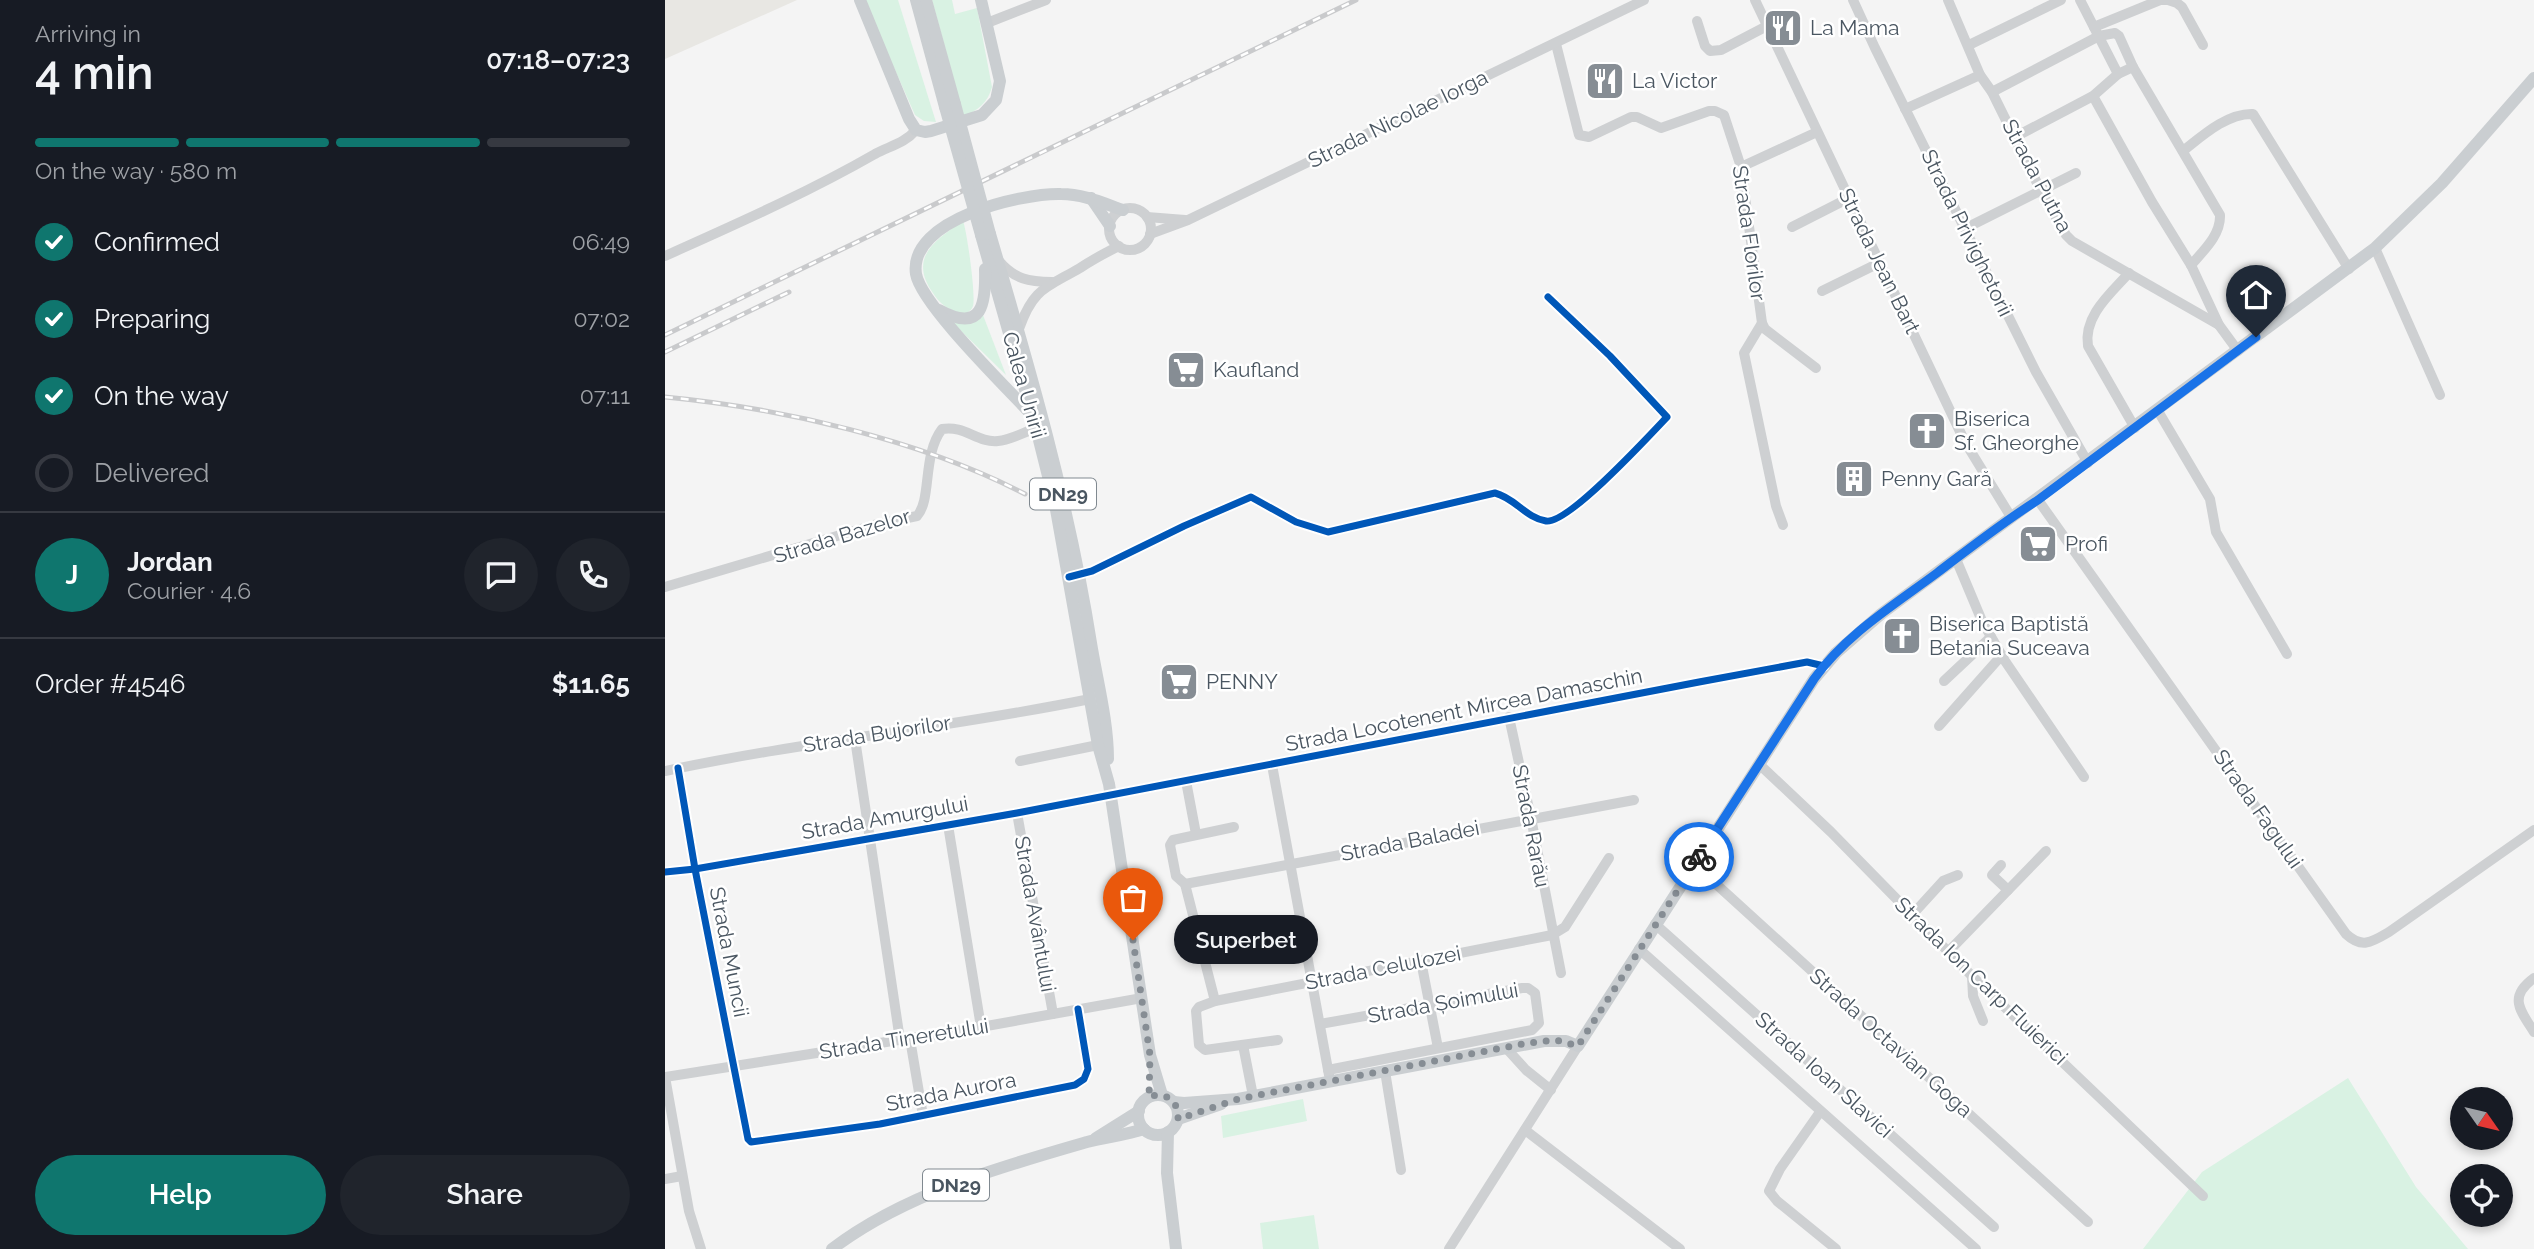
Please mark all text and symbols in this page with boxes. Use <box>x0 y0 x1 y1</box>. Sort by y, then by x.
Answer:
restaurant icon: La Mama <box>1762 7 1804 49</box>
place label: La Mama <box>1810 15 1900 40</box>
text: Arriving in <box>35 20 141 47</box>
text: 07:18–07:23 <box>486 45 630 75</box>
text: 4 min <box>35 46 154 100</box>
restaurant icon: La Victor <box>1584 60 1626 102</box>
street label: Strada Nicolae Iorga <box>1304 64 1492 173</box>
place label: La Victor <box>1632 68 1718 93</box>
street label: Strada Putna <box>1997 115 2078 237</box>
street label: Strada Privighetorii <box>1916 145 2019 320</box>
text: On the way · 580 m <box>35 157 237 184</box>
street label: Strada Florilor <box>1728 164 1771 303</box>
street label: Strada Jean Bart <box>1833 184 1925 338</box>
icon: check <box>35 223 73 261</box>
text: Confirmed <box>94 227 220 257</box>
text: 06:49 <box>572 228 630 255</box>
pin <box>2226 265 2286 337</box>
icon: home <box>2237 276 2275 314</box>
icon: check <box>35 300 73 338</box>
text: Preparing <box>94 304 210 334</box>
text: 07:02 <box>573 305 630 332</box>
street label: Calea Unirii <box>997 329 1052 441</box>
supermarket icon: Kaufland <box>1165 349 1207 391</box>
place label: Kaufland <box>1213 357 1299 382</box>
icon: check <box>35 377 73 415</box>
text: On the way <box>94 381 229 411</box>
text: 07:11 <box>580 382 630 409</box>
place label: Biserica Sf. Gheorghe <box>1954 406 2079 455</box>
church icon: Biserica Sf. Gheorghe <box>1906 410 1948 452</box>
text: Delivered <box>94 458 209 488</box>
building icon: Penny Gară <box>1833 458 1875 500</box>
place label: Penny Gară <box>1881 466 1992 491</box>
road number: DN29 <box>1030 478 1096 509</box>
street label: Strada Bazelor <box>770 503 914 568</box>
supermarket icon: Profi <box>2017 523 2059 565</box>
place label: Profi <box>2065 531 2108 556</box>
button: chat <box>464 538 538 612</box>
button: phone <box>556 538 630 612</box>
text: Jordan <box>127 547 213 577</box>
text: J <box>66 560 78 590</box>
text: Courier · 4.6 <box>127 577 251 604</box>
place label: Biserica Baptistă Betania Suceava <box>1929 611 2090 660</box>
church icon: Biserica Baptistă Betania Suceava <box>1881 615 1923 657</box>
supermarket icon: PENNY <box>1158 661 1200 703</box>
street label: Strada Locotenent Mircea Damaschin <box>1283 663 1645 756</box>
text: Order #4546 <box>35 669 185 699</box>
text: $11.65 <box>552 669 630 699</box>
place label: PENNY <box>1206 669 1278 694</box>
street label: Strada Bujorilor <box>801 709 953 758</box>
street label: Strada Fagului <box>2208 745 2308 873</box>
street label: Strada Rarău <box>1507 762 1556 889</box>
street label: Strada Amurgului <box>800 791 970 844</box>
street label: Strada Baladei <box>1338 815 1481 866</box>
courier <box>1664 822 1734 892</box>
street label: Strada Avântului <box>1009 834 1062 994</box>
icon: bike <box>1680 838 1718 876</box>
pin <box>1103 868 1163 940</box>
icon: bag <box>1114 879 1152 917</box>
street label: Strada Muncii <box>705 885 754 1019</box>
street label: Strada Ion Carp Fluierici <box>1890 892 2073 1070</box>
callout: Superbet <box>1175 916 1319 964</box>
text: Superbet <box>1195 926 1297 953</box>
street label: Strada Celulozei <box>1303 940 1463 995</box>
street label: Strada Octavian Goga <box>1805 963 1978 1122</box>
street label: Strada Șoimului <box>1366 977 1520 1028</box>
street label: Strada Ioan Slavici <box>1750 1006 1898 1143</box>
street label: Strada Tineretului <box>817 1013 990 1064</box>
street label: Strada Aurora <box>884 1067 1018 1116</box>
north arrow <box>2450 1087 2513 1150</box>
map controls <box>2450 1087 2513 1227</box>
button: Help <box>35 1155 326 1235</box>
button: Share <box>340 1155 630 1235</box>
button: locate <box>2450 1164 2513 1227</box>
road number: DN29 <box>923 1170 989 1200</box>

